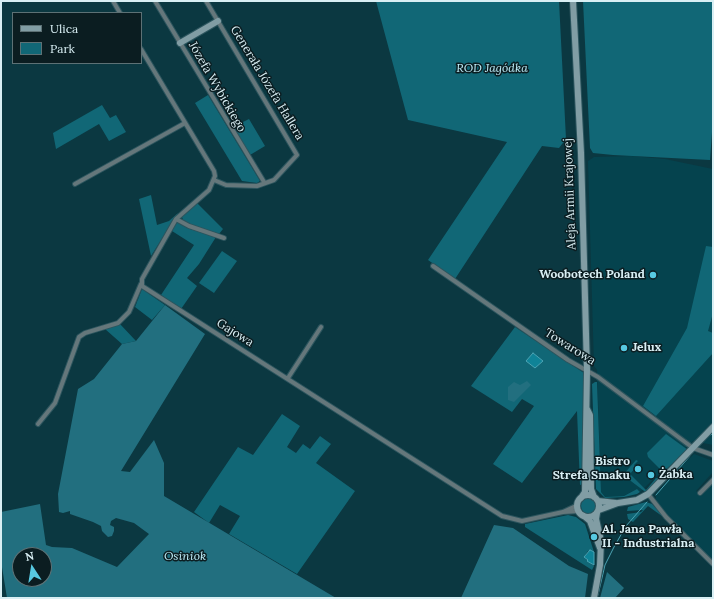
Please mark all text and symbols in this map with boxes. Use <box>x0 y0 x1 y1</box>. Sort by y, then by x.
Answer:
legend <box>12 12 142 64</box>
text: Ulica <box>50 21 78 36</box>
street label: Generała Józefa Hallera <box>227 23 307 143</box>
street label: Józefa Wybickiego <box>185 39 249 135</box>
text: Park <box>50 41 75 56</box>
park label: ROD Jagódka <box>456 62 528 76</box>
street label: Aleja Armii Krajowej <box>561 138 579 250</box>
place label: Woobotech Poland <box>539 268 645 282</box>
marker: Woobotech Poland <box>648 270 658 280</box>
street label: Gajowa <box>214 316 256 350</box>
street label: Towarowa <box>542 326 598 368</box>
place label: Jelux <box>632 341 661 355</box>
marker: Jelux <box>619 343 629 353</box>
place label: Bistro Strefa Smaku <box>553 455 630 483</box>
marker: Bistro Strefa Smaku <box>633 464 643 474</box>
place label: Żabka <box>659 468 693 482</box>
marker: Żabka <box>646 470 656 480</box>
place label: Al. Jana Pawła II - Industrialna <box>602 523 694 551</box>
marker: Al. Jana Pawła II - Industrialna <box>589 532 599 542</box>
north arrow <box>12 547 52 587</box>
text: N <box>24 549 35 564</box>
park label: Osiniok <box>164 550 206 564</box>

